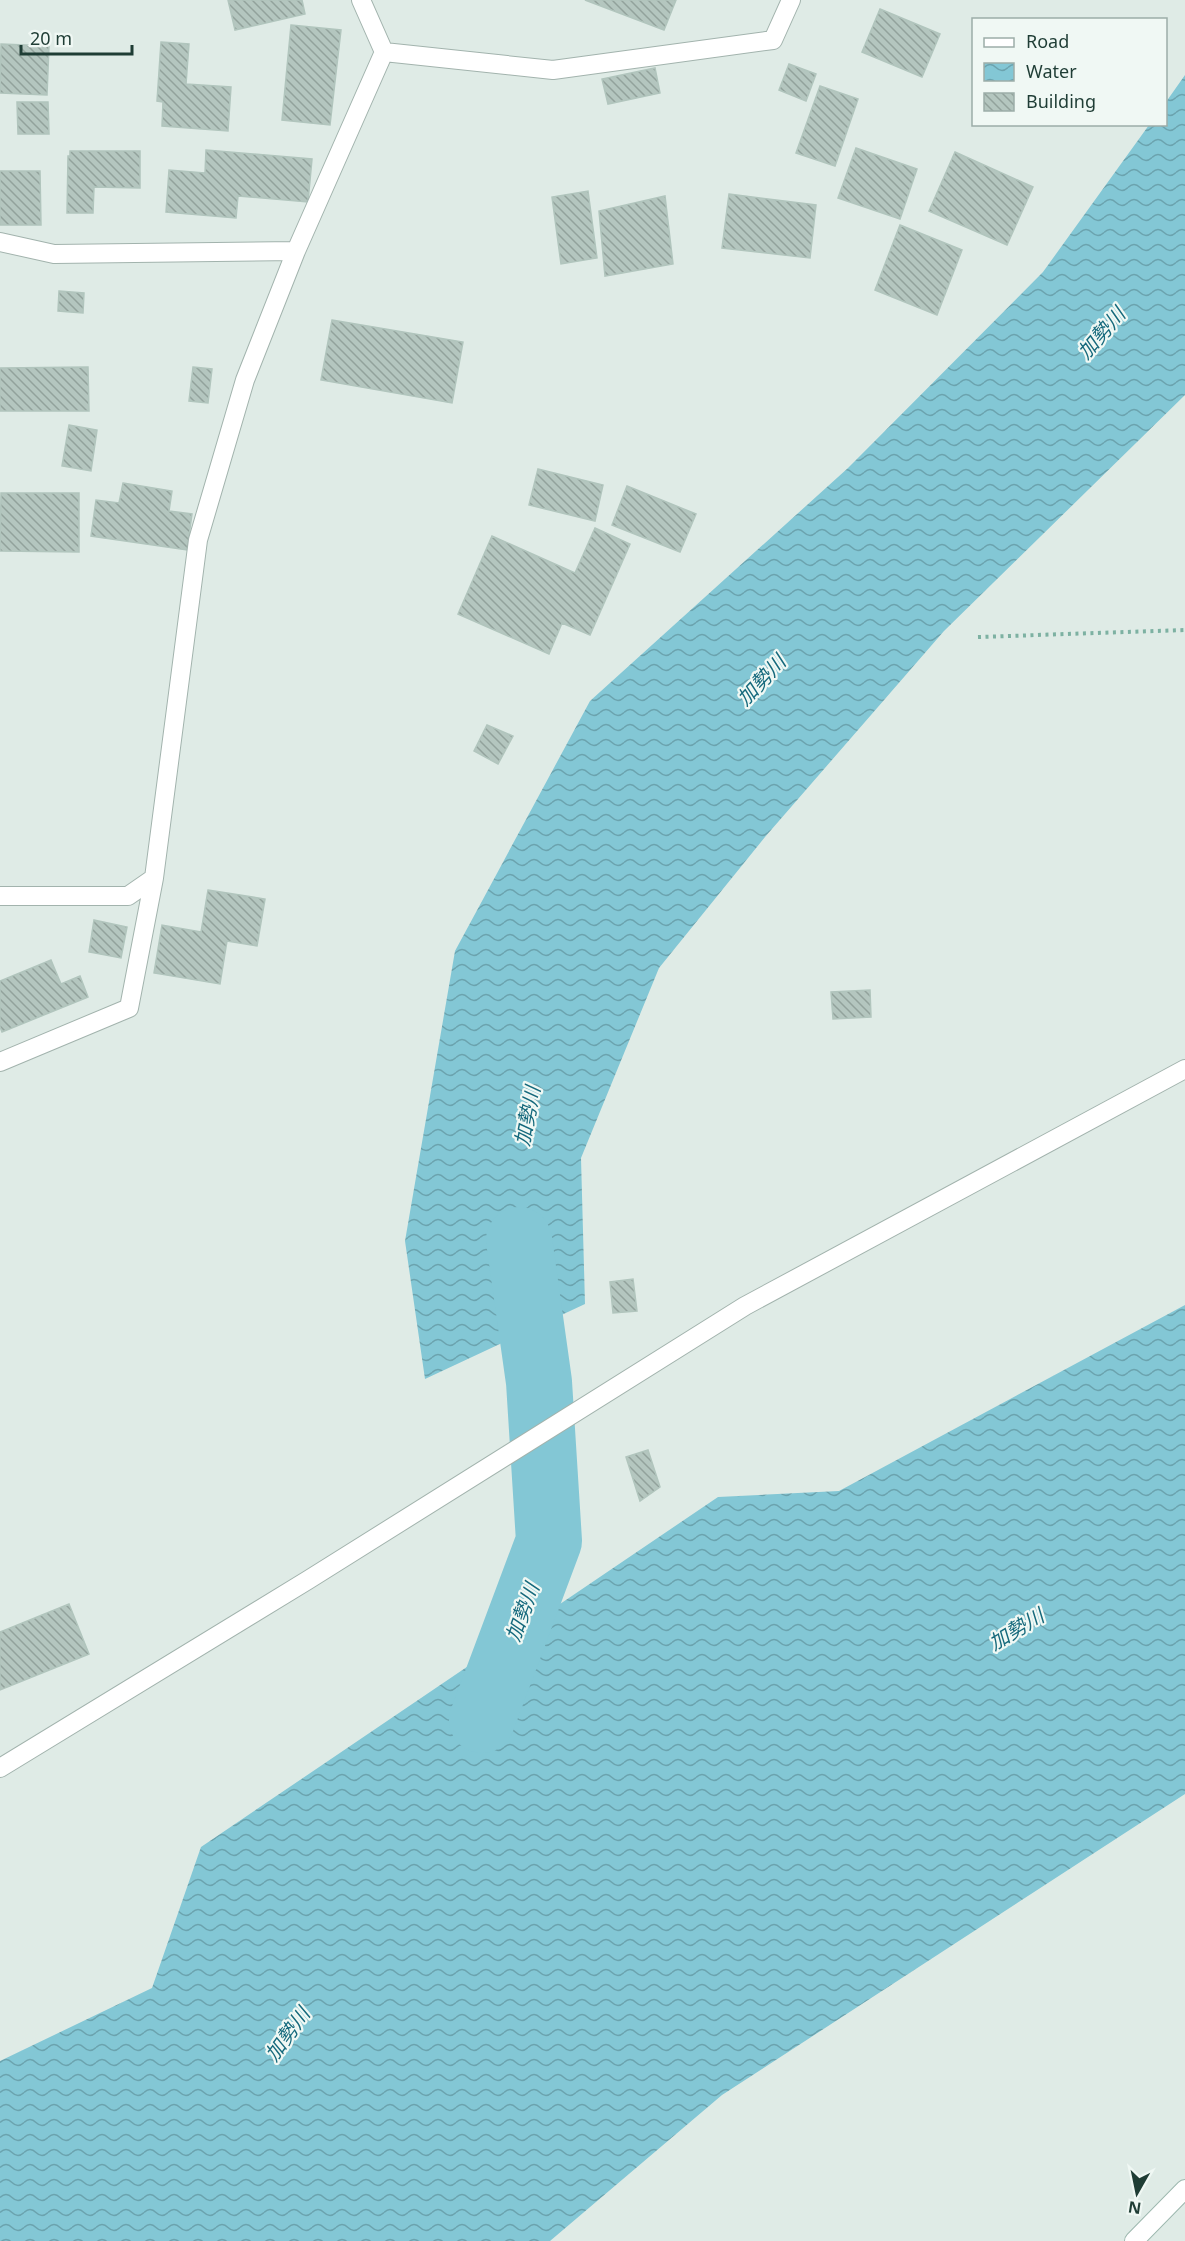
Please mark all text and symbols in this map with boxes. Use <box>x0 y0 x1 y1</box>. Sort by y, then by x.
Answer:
scale bar <box>21 18 132 56</box>
legend <box>972 18 1167 126</box>
text: 20 m <box>30 26 72 50</box>
text: Road <box>1026 29 1069 53</box>
text: Water <box>1026 59 1077 83</box>
text: Building <box>1026 89 1096 113</box>
water label: 加勢川 <box>1071 300 1132 364</box>
water label: 加勢川 <box>731 647 793 711</box>
water label: 加勢川 <box>508 1082 546 1148</box>
water label: 加勢川 <box>499 1577 546 1645</box>
water label: 加勢川 <box>983 1601 1050 1656</box>
water label: 加勢川 <box>258 2000 317 2066</box>
north arrow <box>1107 2163 1167 2223</box>
text: N <box>1127 2196 1143 2220</box>

